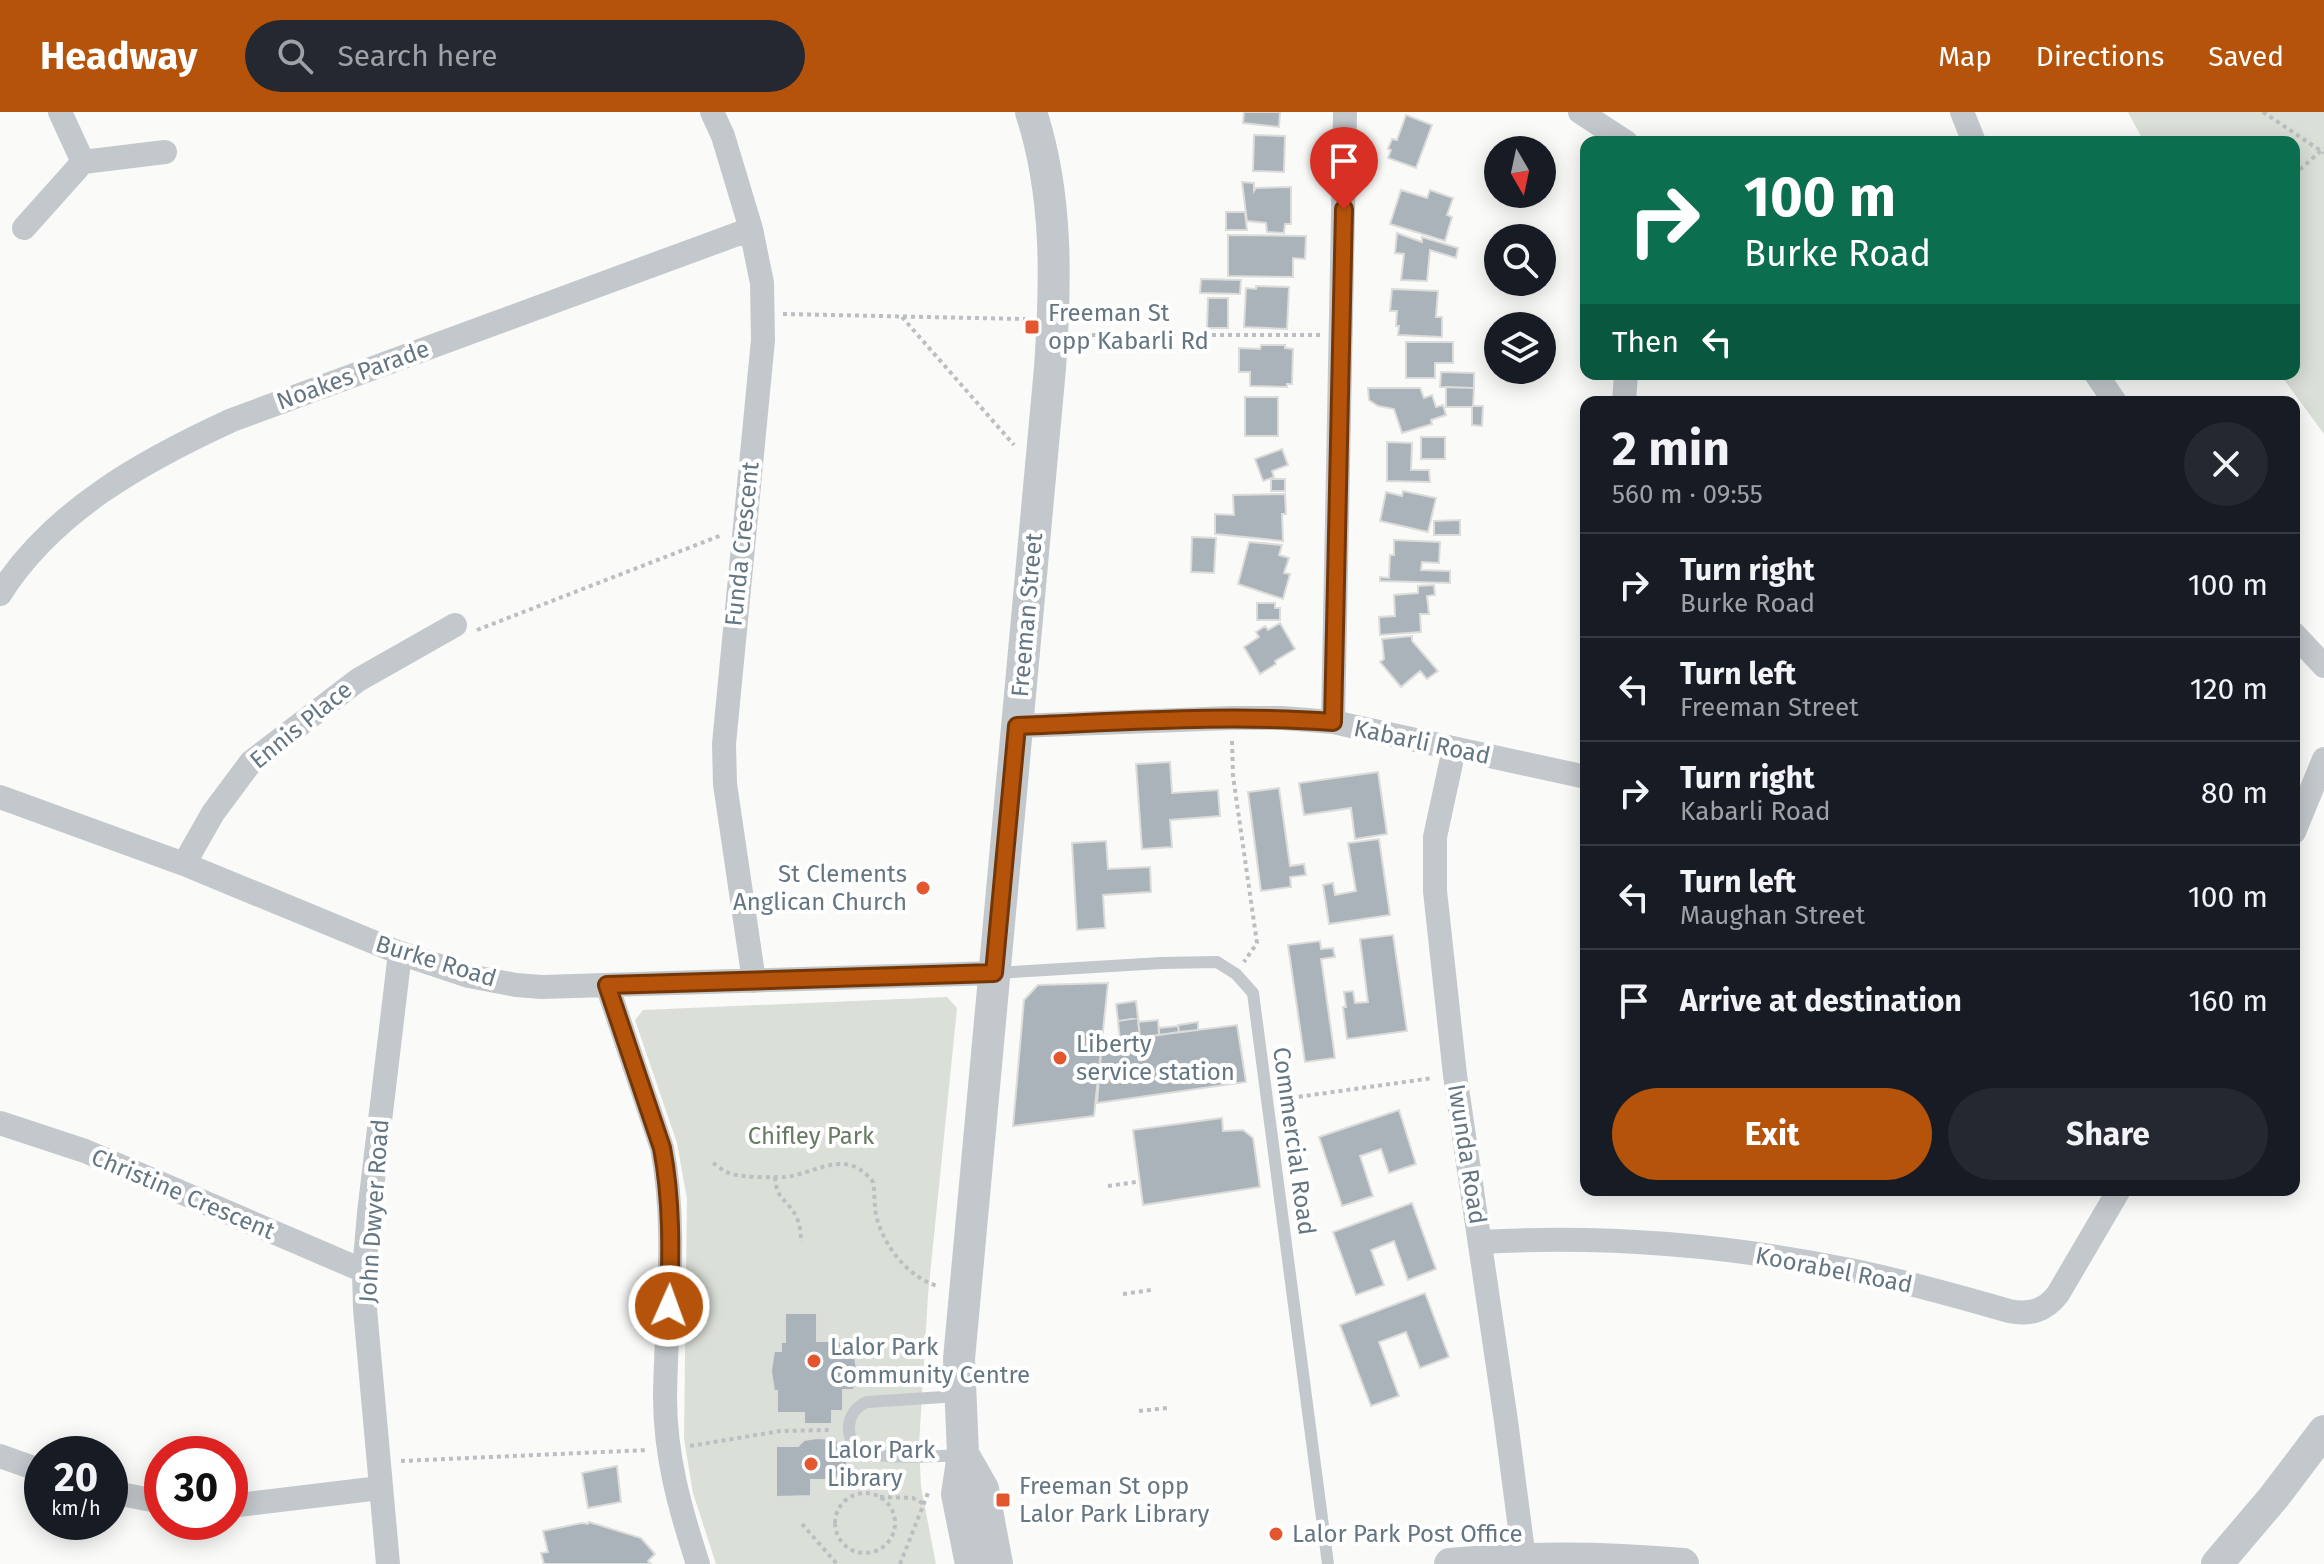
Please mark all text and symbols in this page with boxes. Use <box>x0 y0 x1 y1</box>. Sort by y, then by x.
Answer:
search box <box>245 20 805 92</box>
text: Headway <box>40 33 197 79</box>
icon: search <box>273 34 317 78</box>
text: Search here <box>337 38 498 74</box>
text: Map <box>1938 40 1992 73</box>
text: Directions <box>2036 40 2164 73</box>
text: Saved <box>2208 40 2284 73</box>
pin <box>1310 127 1378 209</box>
north arrow <box>1484 136 1556 208</box>
map controls <box>1484 136 1556 384</box>
icon: arrive <box>1322 139 1366 183</box>
text: 100 m <box>1744 164 1896 231</box>
icon: right <box>1612 168 1716 272</box>
button: search <box>1484 224 1556 296</box>
text: Burke Road <box>1744 232 1931 276</box>
place label: Freeman St opp Kabarli Rd <box>1048 299 1209 355</box>
button: layers <box>1484 312 1556 384</box>
marker: Freeman St opp Kabarli Rd <box>1023 318 1041 336</box>
icon: left <box>1695 320 1739 364</box>
text: Then <box>1612 324 1679 360</box>
street label: Noakes Parade <box>273 334 433 416</box>
text: 2 min <box>1612 420 1730 478</box>
button: close <box>2184 422 2268 506</box>
street label: Funda Crescent <box>719 460 765 628</box>
text: 560 m · 09:55 <box>1612 479 1763 510</box>
street label: Freeman Street <box>1006 531 1048 698</box>
text: Turn right <box>1680 552 1815 588</box>
icon: right <box>1612 563 1656 607</box>
text: 100 m <box>2188 567 2268 603</box>
text: Burke Road <box>1680 588 1815 619</box>
text: Turn left <box>1680 656 1796 692</box>
icon: left <box>1612 667 1656 711</box>
text: 120 m <box>2190 671 2268 707</box>
street label: Ennis Place <box>244 675 358 775</box>
text: Freeman Street <box>1680 692 1859 723</box>
street label: Kabarli Road <box>1351 714 1493 770</box>
text: Turn right <box>1680 760 1815 796</box>
icon: right <box>1612 771 1656 815</box>
text: 80 m <box>2201 775 2268 811</box>
text: Kabarli Road <box>1680 796 1830 827</box>
place label: St Clements Anglican Church <box>733 860 907 916</box>
text: Turn left <box>1680 864 1796 900</box>
icon: left <box>1612 875 1656 919</box>
marker: St Clements Anglican Church <box>914 879 932 897</box>
text: 100 m <box>2188 879 2268 915</box>
text: Maughan Street <box>1680 900 1865 931</box>
street label: Burke Road <box>372 929 500 993</box>
icon: arrive <box>1612 979 1656 1023</box>
text: Arrive at destination <box>1680 983 1962 1019</box>
text: 160 m <box>2189 983 2268 1019</box>
place label: Liberty service station <box>1076 1030 1235 1086</box>
street label: Commercial Road <box>1267 1045 1321 1237</box>
marker: Liberty service station <box>1051 1049 1069 1067</box>
street label: Iwunda Road <box>1442 1082 1492 1226</box>
button: Exit <box>1612 1088 1932 1180</box>
button: Share <box>1948 1088 2268 1180</box>
street label: John Dwyer Road <box>354 1118 394 1304</box>
park label: Chifley Park <box>748 1122 875 1150</box>
street label: Christine Crescent <box>87 1143 279 1245</box>
street label: Koorabel Road <box>1753 1241 1915 1299</box>
position arrow <box>627 1264 711 1348</box>
place label: Lalor Park Community Centre <box>830 1333 1030 1389</box>
marker: Lalor Park Community Centre <box>805 1352 823 1370</box>
speed limit sign: 30 <box>144 1436 248 1540</box>
place label: Lalor Park Library <box>827 1436 936 1492</box>
text: 20 <box>54 1454 98 1502</box>
marker: Lalor Park Library <box>802 1455 820 1473</box>
place label: Freeman St opp Lalor Park Library <box>1019 1472 1209 1528</box>
marker: Freeman St opp Lalor Park Library <box>994 1491 1012 1509</box>
text: km/h <box>51 1496 101 1520</box>
place label: Lalor Park Post Office <box>1292 1520 1523 1548</box>
marker: Lalor Park Post Office <box>1267 1525 1285 1543</box>

